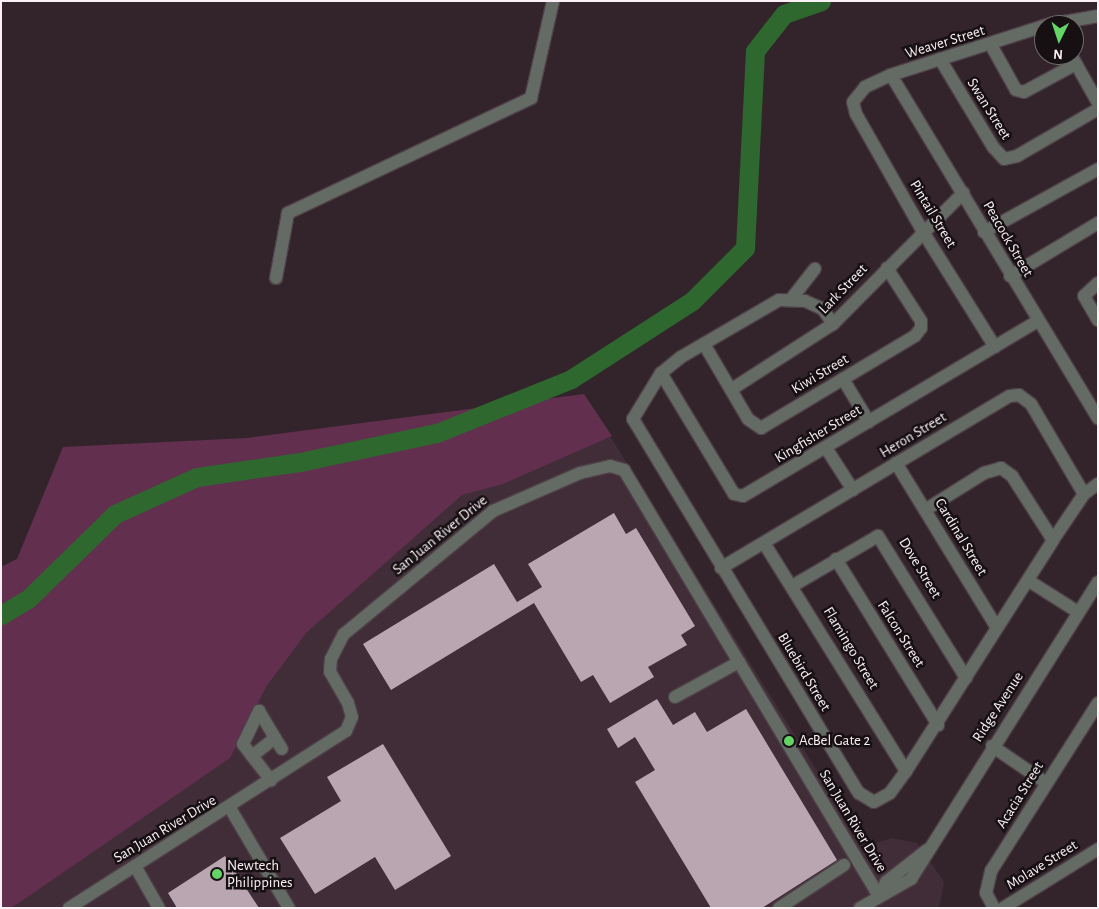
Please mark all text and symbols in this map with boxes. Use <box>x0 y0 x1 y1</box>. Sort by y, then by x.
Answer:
north arrow <box>1034 15 1084 65</box>
street label: Weaver Street <box>903 21 987 63</box>
text: N <box>1053 47 1063 61</box>
street label: Swan Street <box>963 75 1015 143</box>
street label: Pintail Street <box>906 177 960 251</box>
street label: Peacock Street <box>979 198 1037 280</box>
street label: Lark Street <box>815 260 871 318</box>
street label: Kiwi Street <box>788 350 852 398</box>
street label: Kingfisher Street <box>771 401 865 467</box>
street label: Heron Street <box>876 408 950 462</box>
street label: San Juan River Drive <box>389 491 491 579</box>
street label: Cardinal Street <box>931 495 991 579</box>
street label: Dove Street <box>895 534 945 602</box>
street label: Falcon Street <box>873 597 929 671</box>
street label: Flamingo Street <box>819 604 883 692</box>
street label: Bluebird Street <box>774 630 834 714</box>
street label: Ridge Avenue <box>969 668 1027 746</box>
place label: AcBel Gate 2 <box>799 732 870 750</box>
marker: AcBel Gate 2 <box>783 735 795 747</box>
street label: Acacia Street <box>992 758 1048 832</box>
street label: San Juan River Drive <box>815 766 891 876</box>
street label: San Juan River Drive <box>110 791 220 867</box>
street label: Molave Street <box>1003 836 1081 894</box>
place label: Newtech Philippines <box>227 856 293 891</box>
marker: Newtech Philippines <box>211 868 223 880</box>

